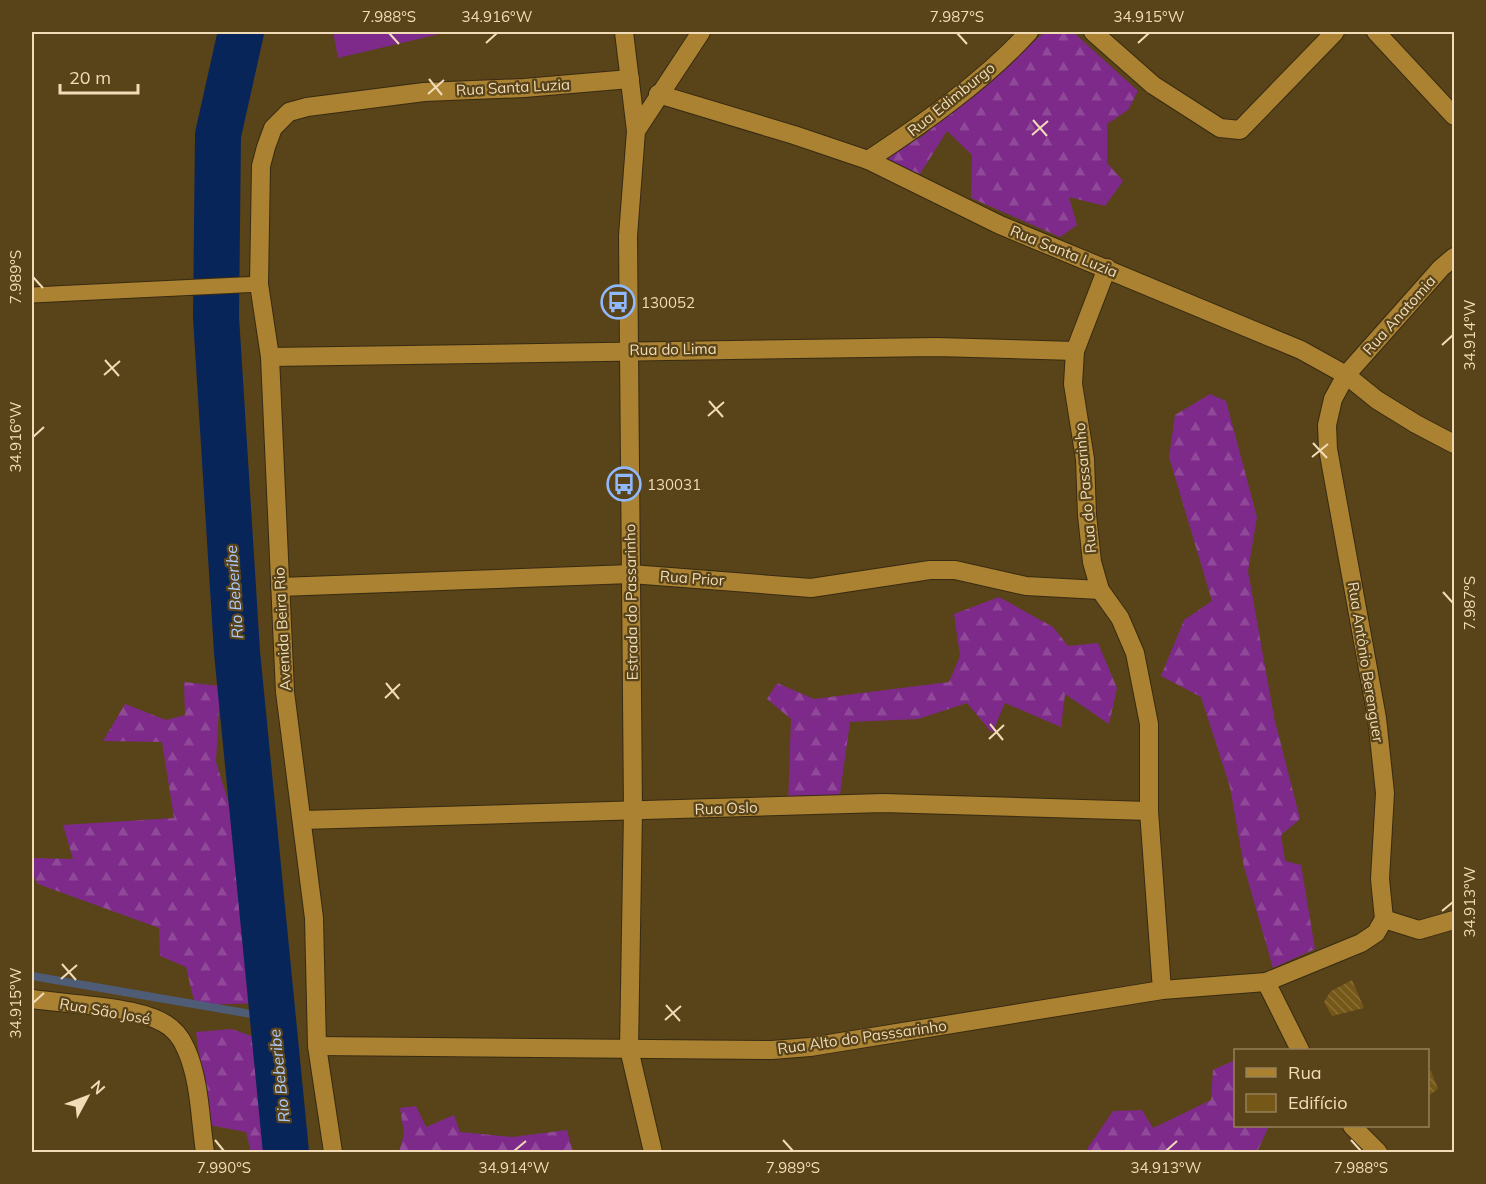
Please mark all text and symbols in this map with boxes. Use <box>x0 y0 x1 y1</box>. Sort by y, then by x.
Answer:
text: 7.988°S <box>362 7 416 26</box>
text: 34.916°W <box>462 7 533 26</box>
text: 7.987°S <box>930 7 984 26</box>
text: 34.915°W <box>1114 7 1185 26</box>
scale bar <box>60 57 138 95</box>
street label: Rua Edimburgo <box>903 58 999 140</box>
text: 20 m <box>69 66 111 89</box>
street label: Rua Santa Luzia <box>455 75 571 99</box>
street label: Rua Santa Luzia <box>1007 221 1121 281</box>
text: 7.989°S <box>6 250 25 304</box>
street label: Rua Anatomia <box>1358 271 1440 359</box>
bus stop icon: 130052 <box>600 284 636 320</box>
place label: 130052 <box>641 293 695 312</box>
text: 34.914°W <box>1460 299 1479 370</box>
street label: Rua do Lima <box>629 339 717 359</box>
text: 34.916°W <box>6 401 25 472</box>
street label: Rua do Passarinho <box>1070 422 1100 554</box>
bus stop icon: 130031 <box>606 466 642 502</box>
place label: 130031 <box>647 475 701 494</box>
street label: Estrada do Passarinho <box>620 524 642 680</box>
water label: Rio Beberibe <box>221 544 247 640</box>
street label: Rua Prior <box>659 566 725 590</box>
street label: Avenida Beira Rio <box>269 567 295 691</box>
text: 7.987°S <box>1460 576 1479 630</box>
street label: Rua Antônio Berenguer <box>1344 580 1388 744</box>
street label: Rua Oslo <box>694 797 758 819</box>
text: 34.913°W <box>1460 866 1479 937</box>
text: 34.915°W <box>6 967 25 1038</box>
street label: Rua São José <box>58 994 152 1028</box>
street label: Rua Alto do Passsarinho <box>776 1016 948 1058</box>
water label: Rio Beberibe <box>264 1028 294 1124</box>
legend <box>1234 1049 1429 1127</box>
text: Rua <box>1288 1061 1322 1084</box>
north arrow <box>57 1067 117 1127</box>
text: N <box>87 1076 110 1098</box>
text: Edifício <box>1288 1091 1347 1114</box>
text: 7.990°S <box>197 1158 251 1177</box>
text: 34.914°W <box>479 1158 550 1177</box>
text: 7.989°S <box>766 1158 820 1177</box>
text: 34.913°W <box>1131 1158 1202 1177</box>
text: 7.988°S <box>1334 1158 1388 1177</box>

